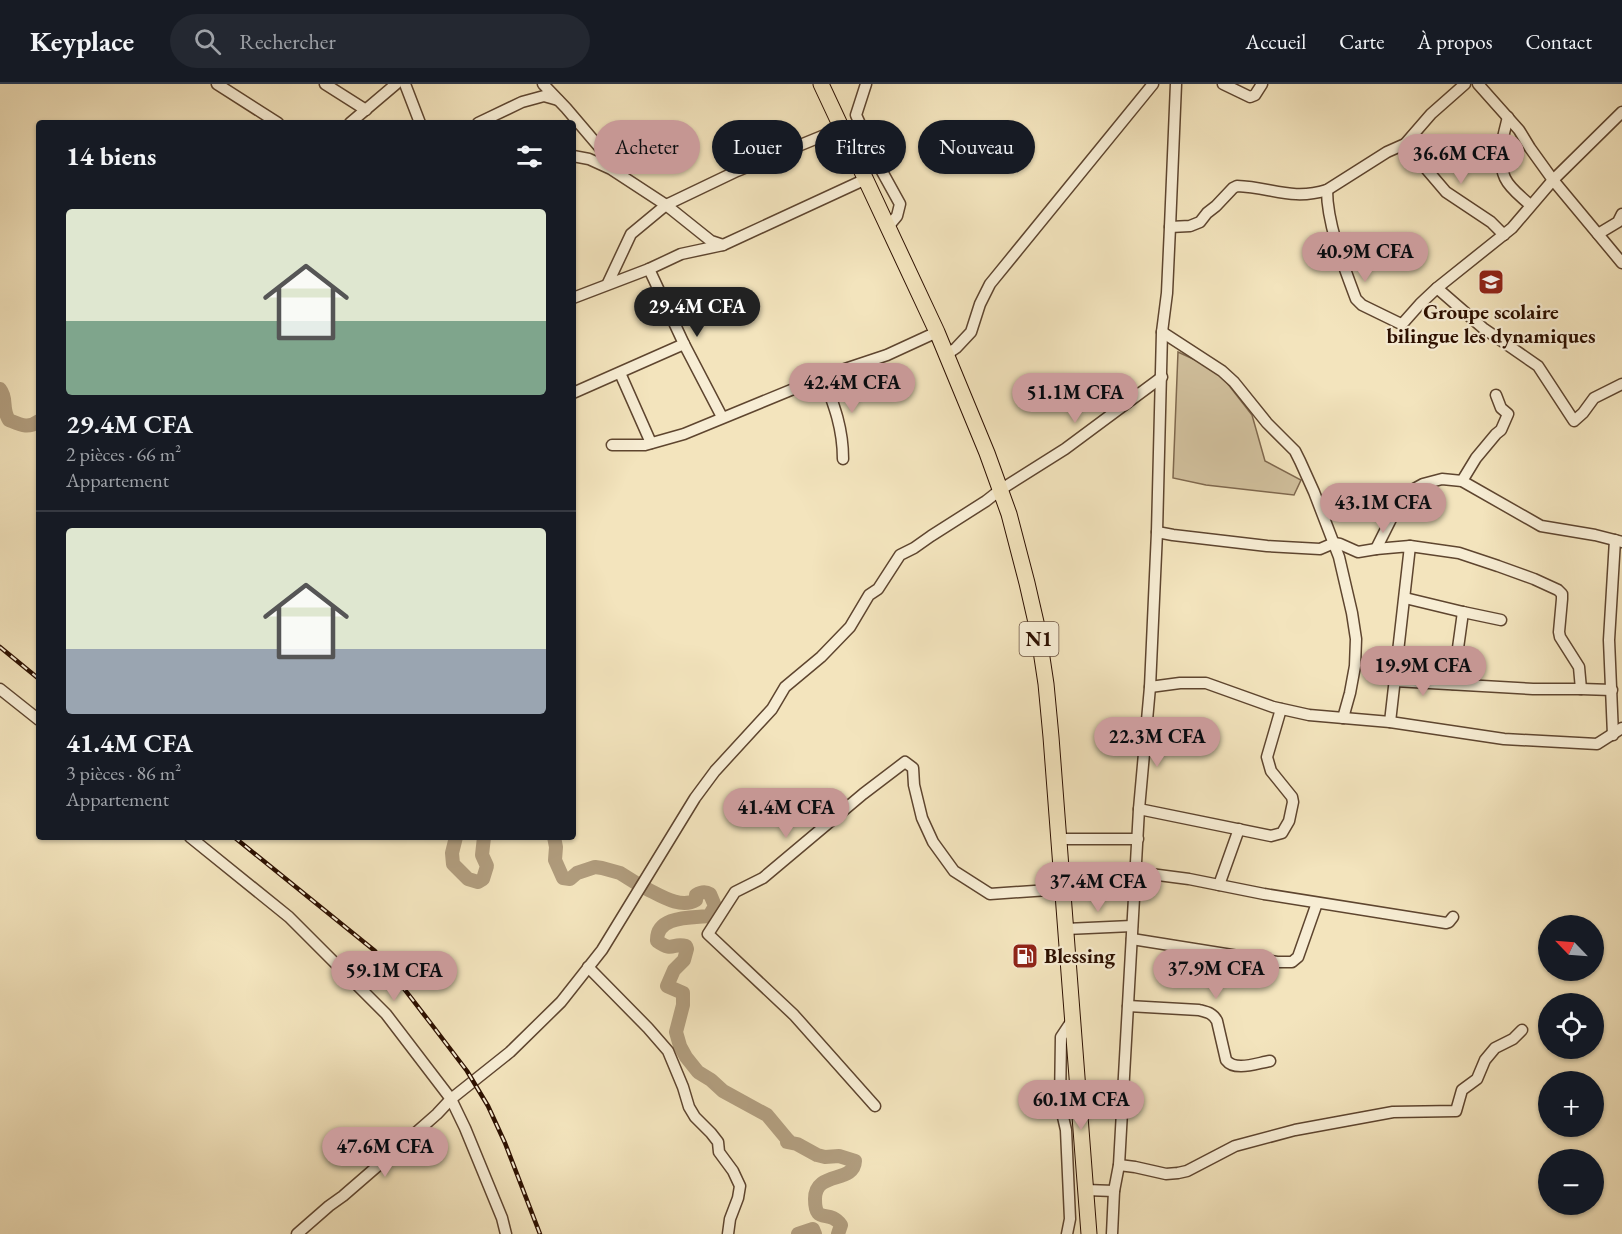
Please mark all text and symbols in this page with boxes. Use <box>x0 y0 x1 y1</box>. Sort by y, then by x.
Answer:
search box <box>170 14 590 68</box>
text: Keyplace <box>30 23 134 59</box>
icon: search <box>191 25 224 58</box>
text: Rechercher <box>239 27 336 56</box>
text: Accueil <box>1246 28 1306 55</box>
text: Carte <box>1339 28 1384 55</box>
text: À propos <box>1417 28 1492 55</box>
text: Contact <box>1525 28 1592 55</box>
chip: Acheter <box>594 120 700 174</box>
chip: Louer <box>712 120 803 174</box>
chip: Filtres <box>815 120 906 174</box>
chip: Nouveau <box>918 120 1035 174</box>
pin: 36.6M CFA <box>1392 134 1530 185</box>
text: 14 biens <box>66 139 156 173</box>
icon: filters <box>513 140 546 173</box>
text: 36.6M CFA <box>1412 140 1510 166</box>
pin: 40.9M CFA <box>1296 232 1434 283</box>
text: 40.9M CFA <box>1316 238 1414 264</box>
icon: home <box>252 248 360 356</box>
school or university icon: Groupe scolaire bilingue les dynamiques <box>1476 267 1506 297</box>
pin: 29.4M CFA <box>628 287 766 338</box>
text: 29.4M CFA <box>648 293 746 319</box>
place label: Groupe scolaire bilingue les dynamiques <box>1386 298 1596 349</box>
pin: 42.4M CFA <box>783 363 921 414</box>
text: 42.4M CFA <box>803 369 901 395</box>
pin: 51.1M CFA <box>1006 373 1144 424</box>
text: 51.1M CFA <box>1026 379 1124 405</box>
text: 29.4M CFA <box>66 407 193 441</box>
text: 2 pièces · 66 m² <box>66 441 181 467</box>
text: Appartement <box>66 467 169 493</box>
pin: 43.1M CFA <box>1314 483 1452 534</box>
text: 43.1M CFA <box>1334 489 1432 515</box>
icon: home <box>252 567 360 675</box>
road number: N1 <box>1020 622 1058 656</box>
pin: 19.9M CFA <box>1354 646 1492 697</box>
text: 19.9M CFA <box>1374 652 1472 678</box>
pin: 22.3M CFA <box>1088 717 1226 768</box>
text: 22.3M CFA <box>1108 723 1206 749</box>
text: 41.4M CFA <box>66 726 193 760</box>
text: 3 pièces · 86 m² <box>66 760 181 786</box>
text: Appartement <box>66 786 169 812</box>
pin: 41.4M CFA <box>717 788 855 839</box>
text: 41.4M CFA <box>737 794 835 820</box>
pin: 37.4M CFA <box>1029 862 1167 913</box>
text: 37.4M CFA <box>1049 868 1147 894</box>
north arrow <box>1538 915 1604 981</box>
map controls <box>1538 915 1604 1215</box>
fuel station icon: Blessing <box>1010 941 1040 971</box>
place label: Blessing <box>1044 942 1116 969</box>
pin: 37.9M CFA <box>1147 949 1285 1000</box>
pin: 59.1M CFA <box>325 951 463 1002</box>
text: 37.9M CFA <box>1167 955 1265 981</box>
text: 59.1M CFA <box>345 957 443 983</box>
button: locate <box>1538 993 1604 1059</box>
button: + <box>1538 1071 1604 1137</box>
pin: 60.1M CFA <box>1012 1080 1150 1131</box>
text: 60.1M CFA <box>1032 1086 1130 1112</box>
pin: 47.6M CFA <box>316 1127 454 1178</box>
text: 47.6M CFA <box>336 1133 434 1159</box>
button: − <box>1538 1149 1604 1215</box>

